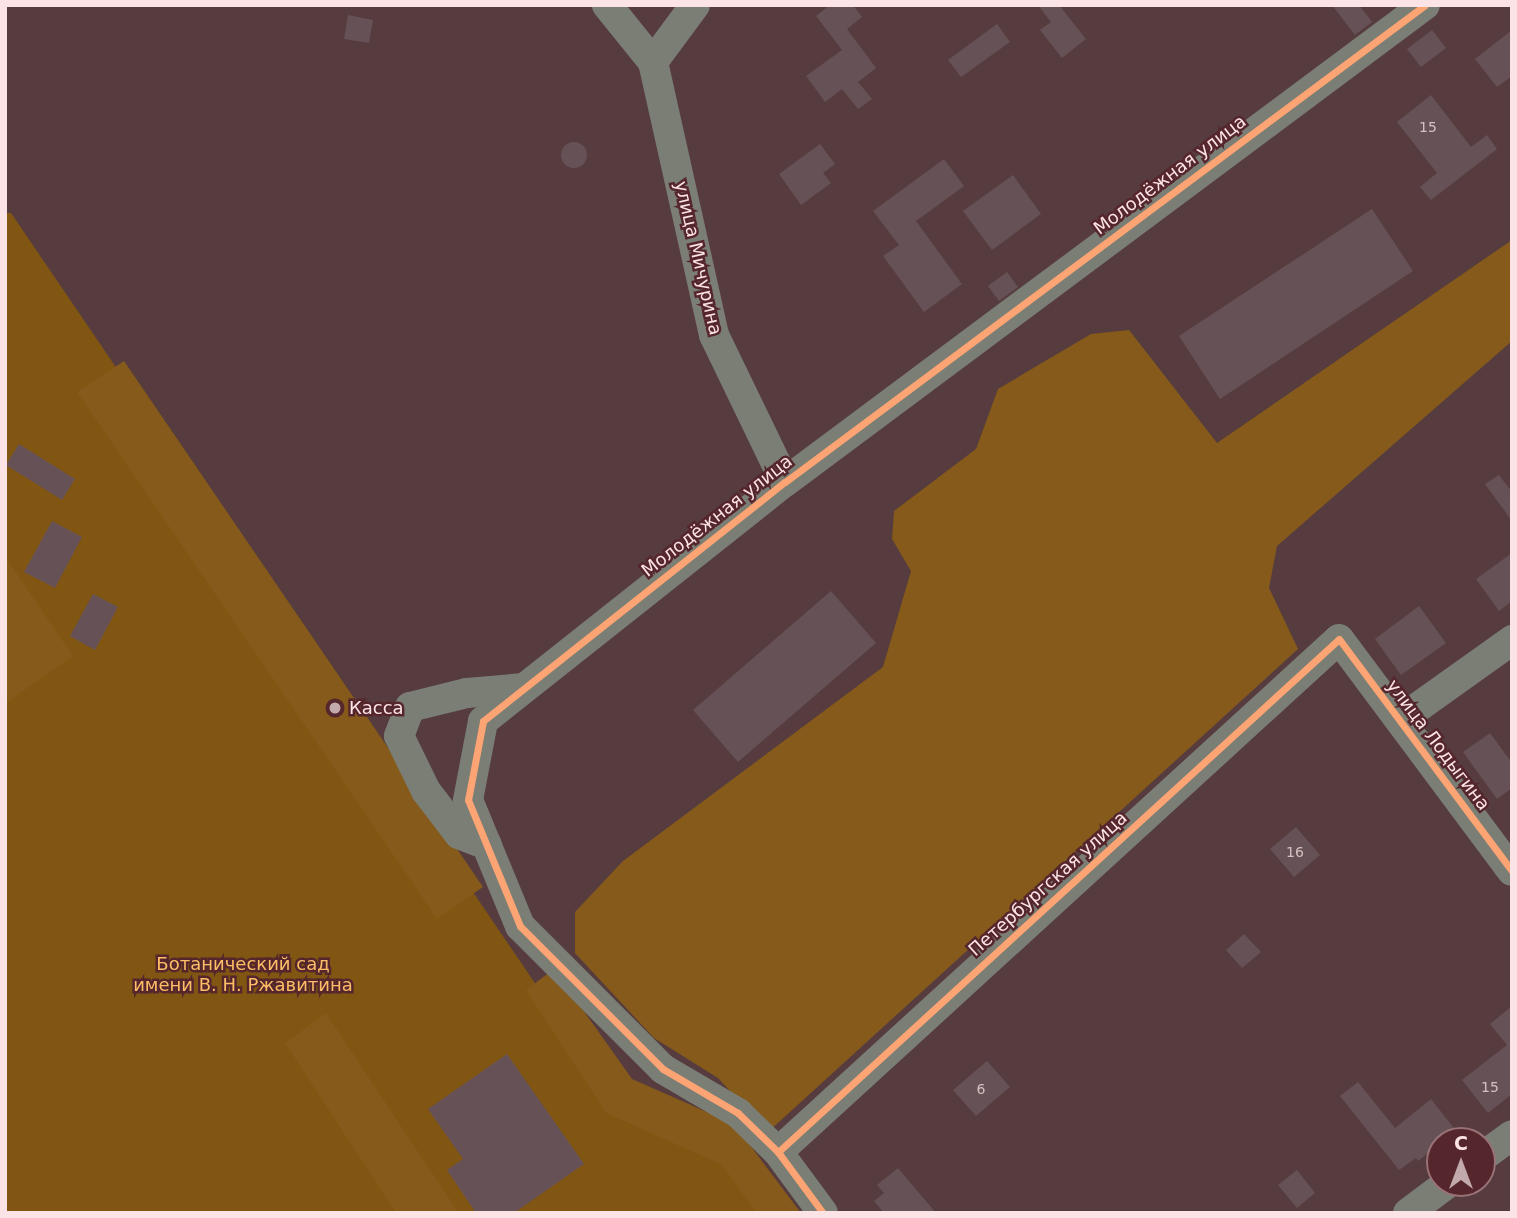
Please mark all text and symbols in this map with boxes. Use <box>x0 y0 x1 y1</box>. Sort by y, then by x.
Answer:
street label: Молодёжная улица <box>1090 111 1250 239</box>
house number: 15 <box>1419 119 1437 135</box>
street label: улица Мичурина <box>670 179 726 337</box>
street label: Молодёжная улица <box>637 450 797 582</box>
street label: улица Лодыгина <box>1382 675 1494 815</box>
place label: Касса <box>349 697 404 719</box>
marker: Касса <box>327 700 343 716</box>
street label: Петербургская улица <box>964 807 1132 961</box>
house number: 16 <box>1286 844 1304 860</box>
park label: Ботанический сад имени В. Н. Ржавитина <box>133 954 353 996</box>
house number: 15 <box>1481 1079 1499 1095</box>
house number: 6 <box>977 1081 985 1097</box>
north arrow <box>1426 1127 1496 1197</box>
text: С <box>1454 1132 1468 1154</box>

